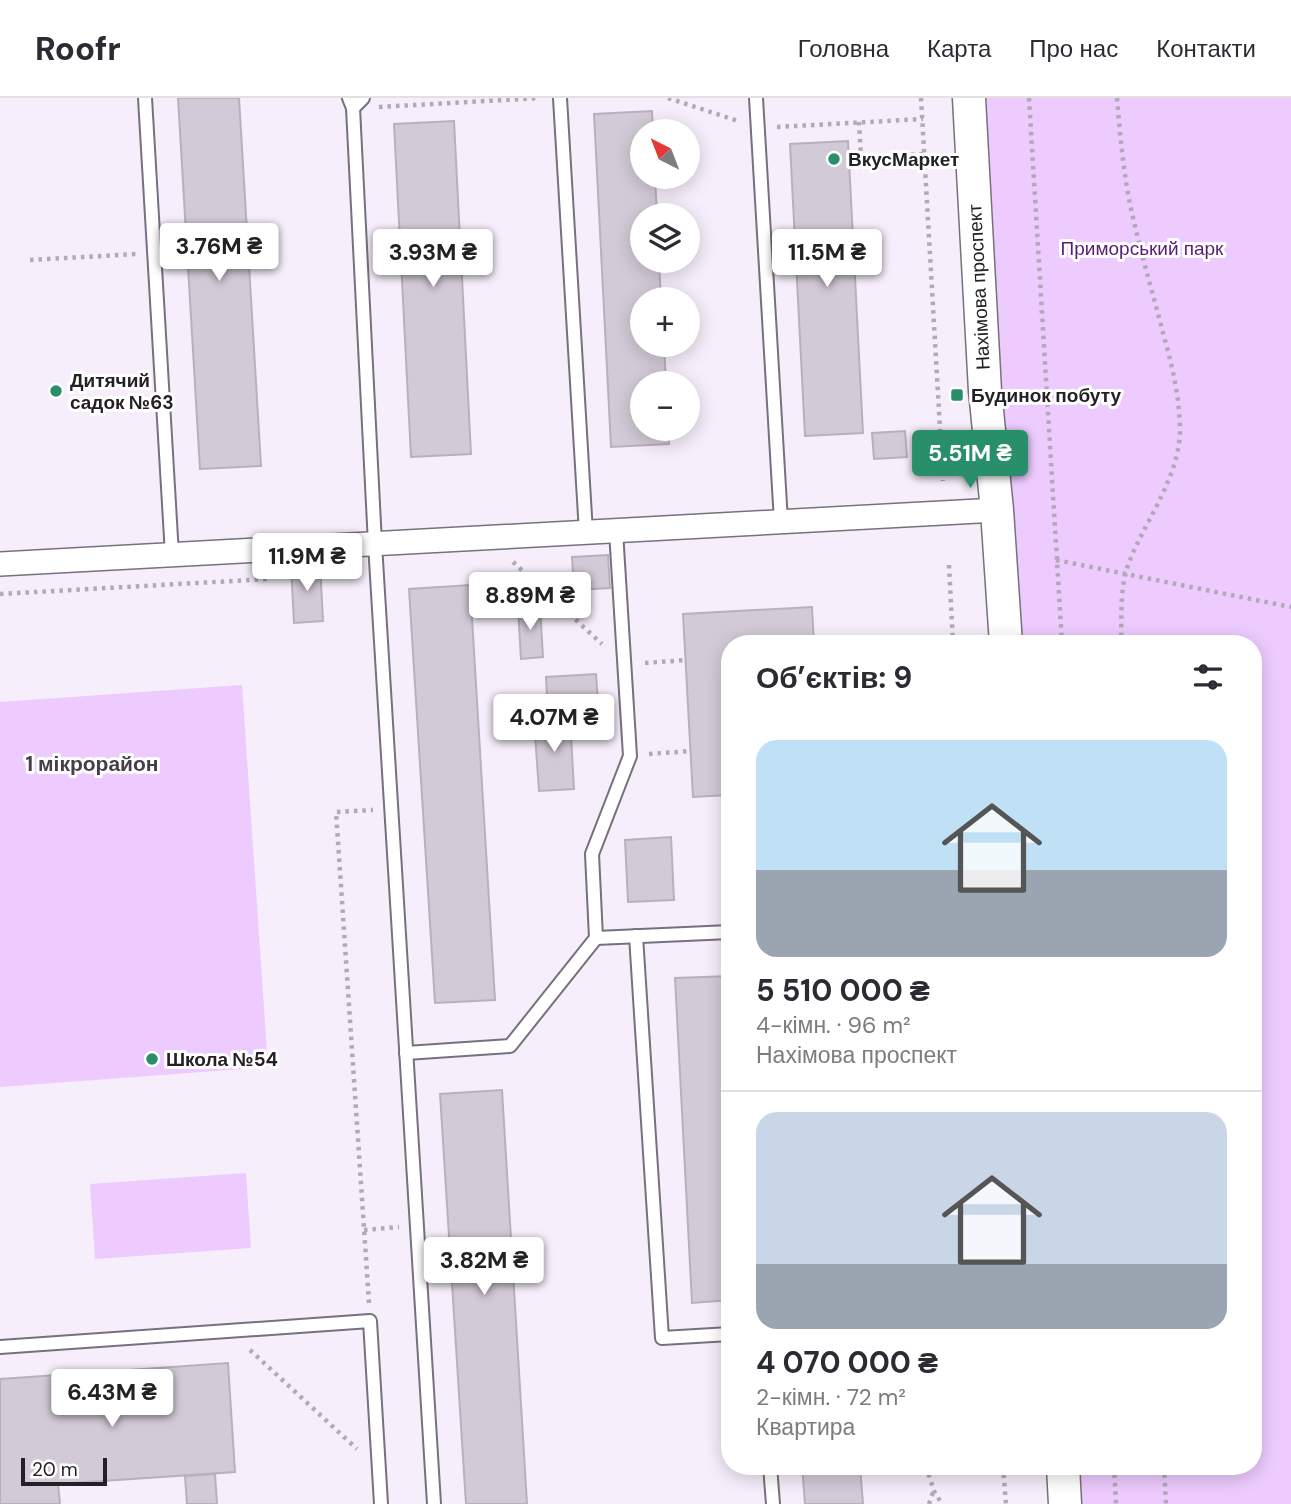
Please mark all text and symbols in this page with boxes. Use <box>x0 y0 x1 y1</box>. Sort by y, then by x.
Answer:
text: Roofr <box>35 27 121 70</box>
text: Головна <box>798 33 889 64</box>
text: Карта <box>927 33 991 64</box>
text: Про нас <box>1029 33 1118 64</box>
text: Контакти <box>1156 33 1256 64</box>
north arrow <box>630 119 700 189</box>
map controls <box>630 119 700 441</box>
place label: ВкусМаркет <box>848 147 959 172</box>
marker: ВкусМаркет <box>826 151 842 167</box>
button: layers <box>630 203 700 273</box>
street label: Нахімова проспект <box>962 203 996 371</box>
pin: 3.76M ₴ <box>154 223 284 283</box>
pin: 3.93M ₴ <box>368 230 498 289</box>
pin: 11.5M ₴ <box>762 230 892 289</box>
text: 3.76M ₴ <box>176 231 262 261</box>
park label: Приморський парк <box>1061 236 1224 261</box>
text: 3.93M ₴ <box>389 237 477 267</box>
text: 11.5M ₴ <box>788 237 866 267</box>
button: + <box>630 287 700 357</box>
place label: Дитячий садок №63 <box>70 368 174 415</box>
button: − <box>630 371 700 441</box>
marker: Дитячий садок №63 <box>48 383 64 399</box>
place label: Будинок побуту <box>971 383 1121 408</box>
marker: Будинок побуту <box>949 387 965 403</box>
pin: 5.51M ₴ <box>905 430 1035 490</box>
text: 5.51M ₴ <box>928 438 1012 468</box>
pin: 11.9M ₴ <box>242 533 372 593</box>
text: 11.9M ₴ <box>268 541 346 571</box>
pin: 8.89M ₴ <box>465 573 595 632</box>
text: 8.89M ₴ <box>485 580 575 610</box>
text: Об’єктів: 9 <box>756 658 912 697</box>
icon: filters <box>1189 658 1227 696</box>
pin: 4.07M ₴ <box>489 694 619 754</box>
text: 4.07M ₴ <box>509 702 599 732</box>
district label: 1 мікрорайон <box>25 750 159 778</box>
icon: home <box>929 785 1055 911</box>
text: 5 510 000 ₴ <box>756 971 930 1010</box>
text: 4-кімн. · 96 m² <box>756 1010 911 1040</box>
text: Нахімова проспект <box>756 1040 957 1070</box>
place label: Школа №54 <box>166 1047 278 1072</box>
marker: Школа №54 <box>144 1051 160 1067</box>
icon: home <box>929 1157 1055 1283</box>
pin: 3.82M ₴ <box>419 1238 549 1297</box>
text: 3.82M ₴ <box>440 1245 528 1275</box>
text: 4 070 000 ₴ <box>756 1343 938 1382</box>
pin: 6.43M ₴ <box>47 1370 177 1429</box>
text: 6.43M ₴ <box>67 1377 157 1407</box>
text: 2-кімн. · 72 m² <box>756 1382 906 1412</box>
text: Квартира <box>756 1412 855 1442</box>
scale bar <box>21 1455 107 1487</box>
text: 20 m <box>32 1457 78 1482</box>

